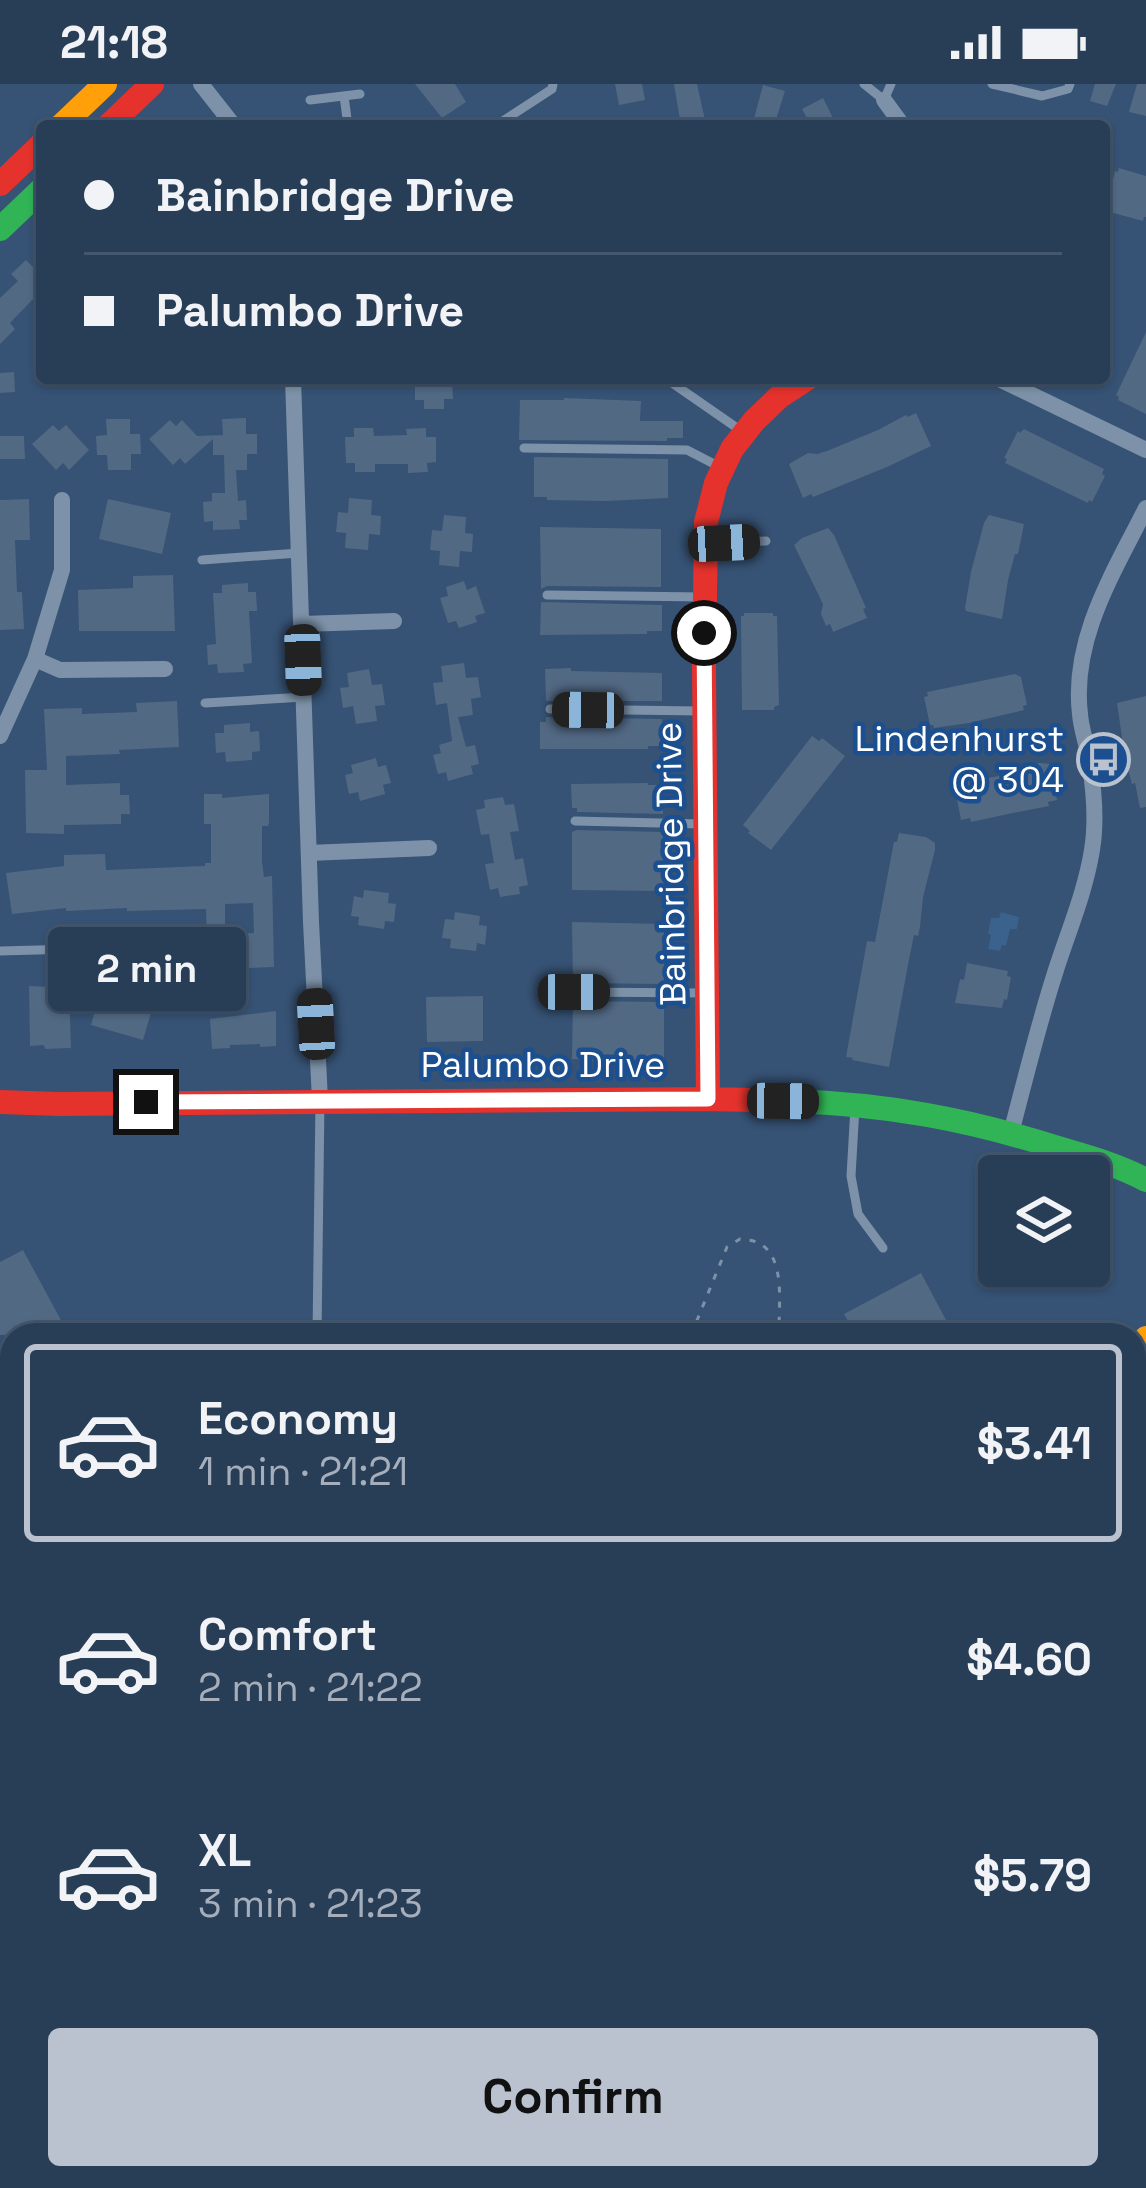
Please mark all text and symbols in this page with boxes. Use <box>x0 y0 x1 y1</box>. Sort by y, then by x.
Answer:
text: 21:18 <box>60 14 168 71</box>
text: Bainbridge Drive <box>156 167 515 224</box>
text: Palumbo Drive <box>156 282 464 339</box>
car <box>687 523 761 563</box>
route start <box>677 606 731 660</box>
car <box>284 623 322 697</box>
car <box>552 691 624 729</box>
place label: Lindenhurst @ 304 <box>855 716 1064 803</box>
street label: Bainbridge Drive <box>646 722 696 1006</box>
bus stop icon: Lindenhurst @ 304 <box>1075 731 1131 787</box>
callout: 2 min <box>47 928 245 1012</box>
text: 2 min <box>97 944 197 993</box>
car <box>538 974 610 1010</box>
car <box>296 987 336 1061</box>
street label: Palumbo Drive <box>421 1042 665 1088</box>
route end <box>119 1075 173 1129</box>
car <box>747 1082 819 1120</box>
map controls <box>978 1155 1110 1287</box>
button: layers <box>978 1155 1110 1287</box>
icon: car <box>54 1389 162 1497</box>
text: Economy <box>198 1390 398 1447</box>
text: $3.41 <box>977 1415 1092 1472</box>
text: 1 min · 21:21 <box>198 1447 408 1496</box>
icon: car <box>54 1605 162 1713</box>
text: Comfort <box>198 1606 377 1663</box>
text: $4.60 <box>966 1631 1092 1688</box>
text: 2 min · 21:22 <box>198 1663 423 1712</box>
icon: car <box>54 1821 162 1929</box>
text: XL <box>198 1822 251 1879</box>
text: $5.79 <box>973 1847 1092 1904</box>
text: 3 min · 21:23 <box>198 1879 423 1928</box>
button: Confirm <box>48 2028 1098 2166</box>

